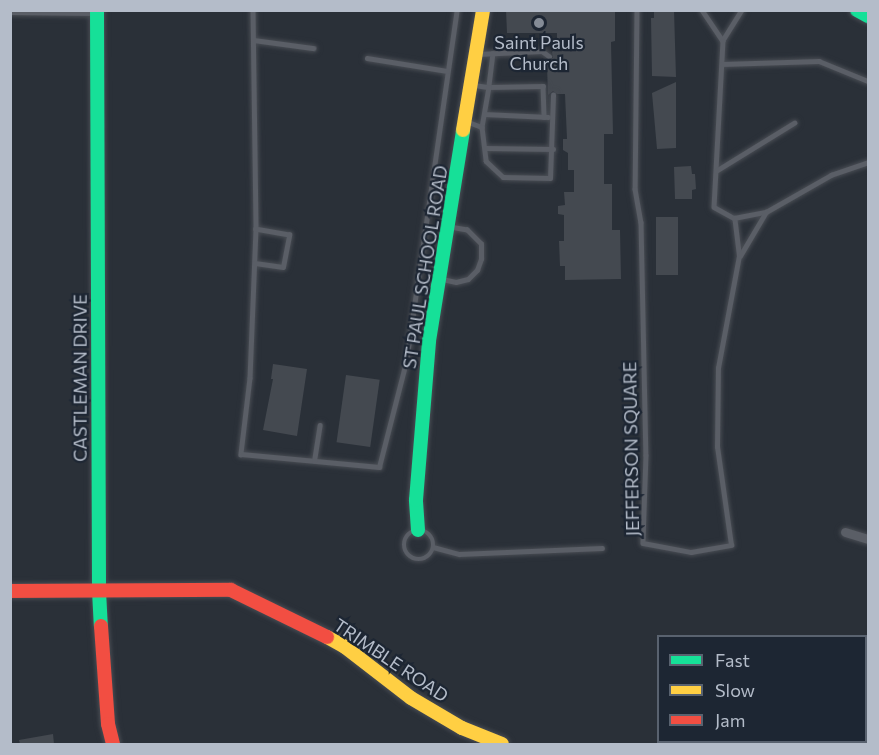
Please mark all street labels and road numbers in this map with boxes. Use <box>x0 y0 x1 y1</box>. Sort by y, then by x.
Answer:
street label: ST PAUL SCHOOL ROAD <box>398 164 452 370</box>
street label: CASTLEMAN DRIVE <box>69 294 91 462</box>
street label: JEFFERSON SQUARE <box>619 362 643 536</box>
street label: TRIMBLE ROAD <box>330 614 452 706</box>

